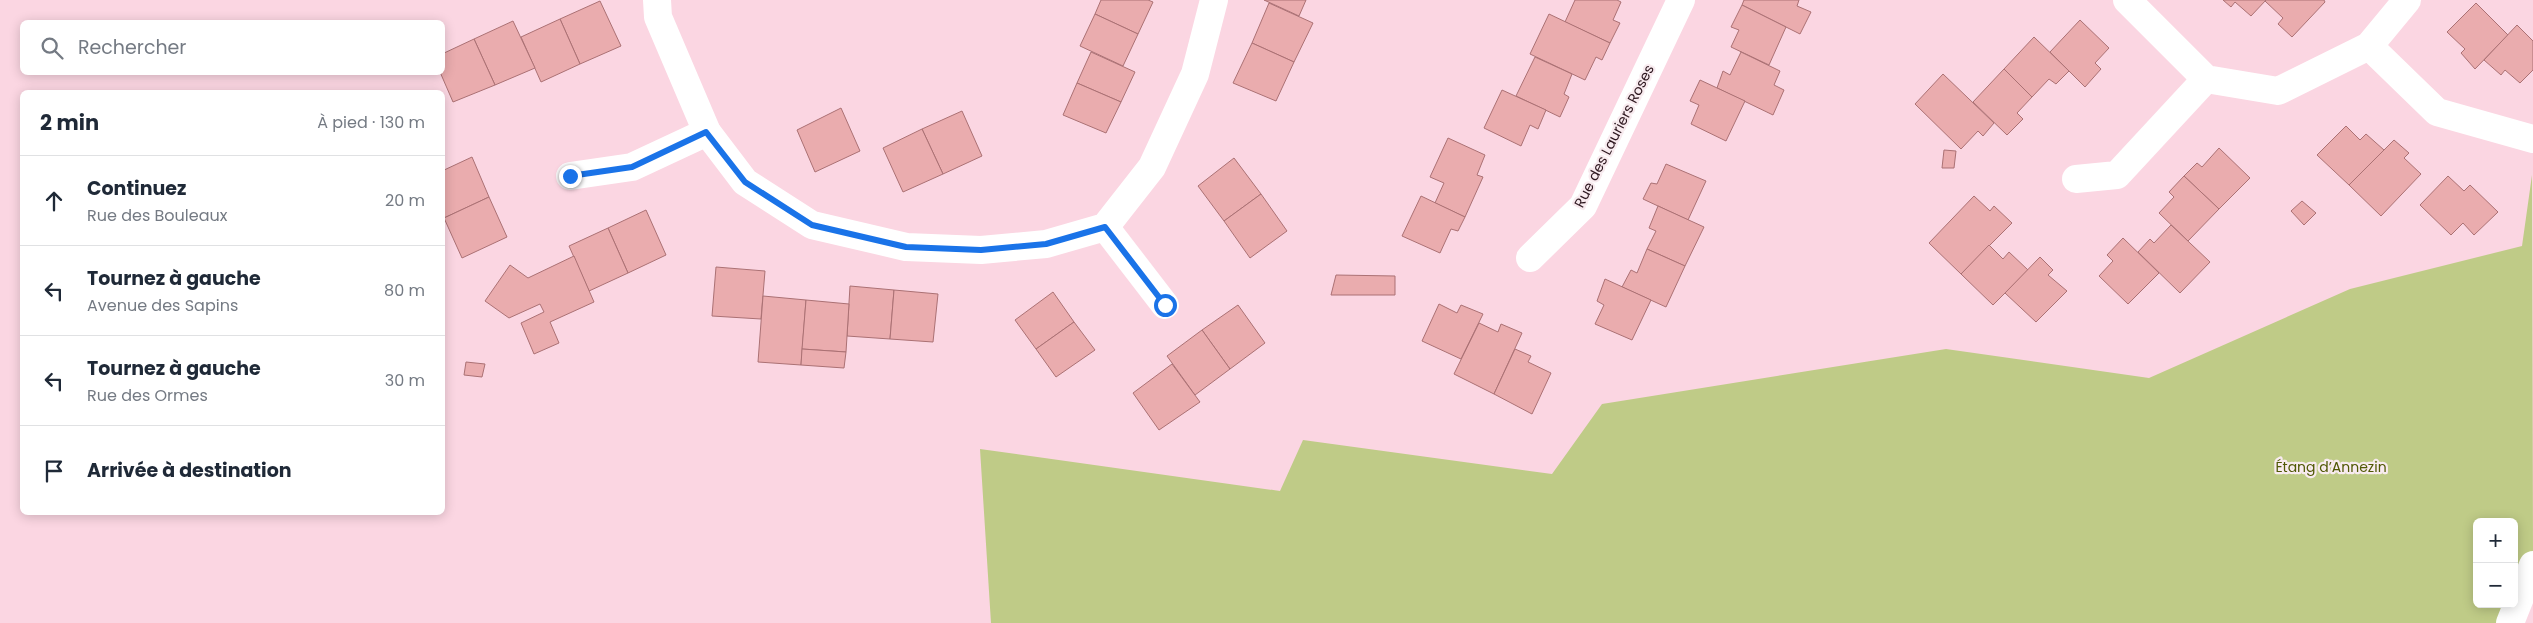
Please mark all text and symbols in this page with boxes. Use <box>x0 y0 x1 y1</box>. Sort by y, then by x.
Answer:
search box <box>20 20 445 75</box>
icon: search <box>38 34 66 62</box>
text: Rechercher <box>78 34 186 61</box>
street label: Rue des Lauriers Roses <box>1569 61 1659 211</box>
text: 2 min <box>40 108 99 137</box>
text: À pied · 130 m <box>317 111 425 134</box>
route end <box>559 165 582 188</box>
text: Continuez <box>87 175 186 202</box>
icon: ahead <box>40 187 68 215</box>
text: 20 m <box>385 189 425 212</box>
text: Rue des Bouleaux <box>87 204 227 227</box>
text: Tournez à gauche <box>87 265 261 292</box>
icon: left <box>40 277 68 305</box>
text: 80 m <box>384 279 425 302</box>
text: Avenue des Sapins <box>87 294 238 317</box>
route start <box>1154 294 1177 317</box>
text: Tournez à gauche <box>87 355 261 382</box>
icon: left <box>40 367 68 395</box>
text: 30 m <box>385 369 425 392</box>
text: Rue des Ormes <box>87 384 208 407</box>
icon: arrive <box>40 457 68 485</box>
text: Arrivée à destination <box>87 457 292 484</box>
park label: Étang d’Annezin <box>2275 457 2387 477</box>
map controls <box>2473 518 2518 608</box>
button: + <box>2473 518 2518 563</box>
button: − <box>2473 563 2518 608</box>

